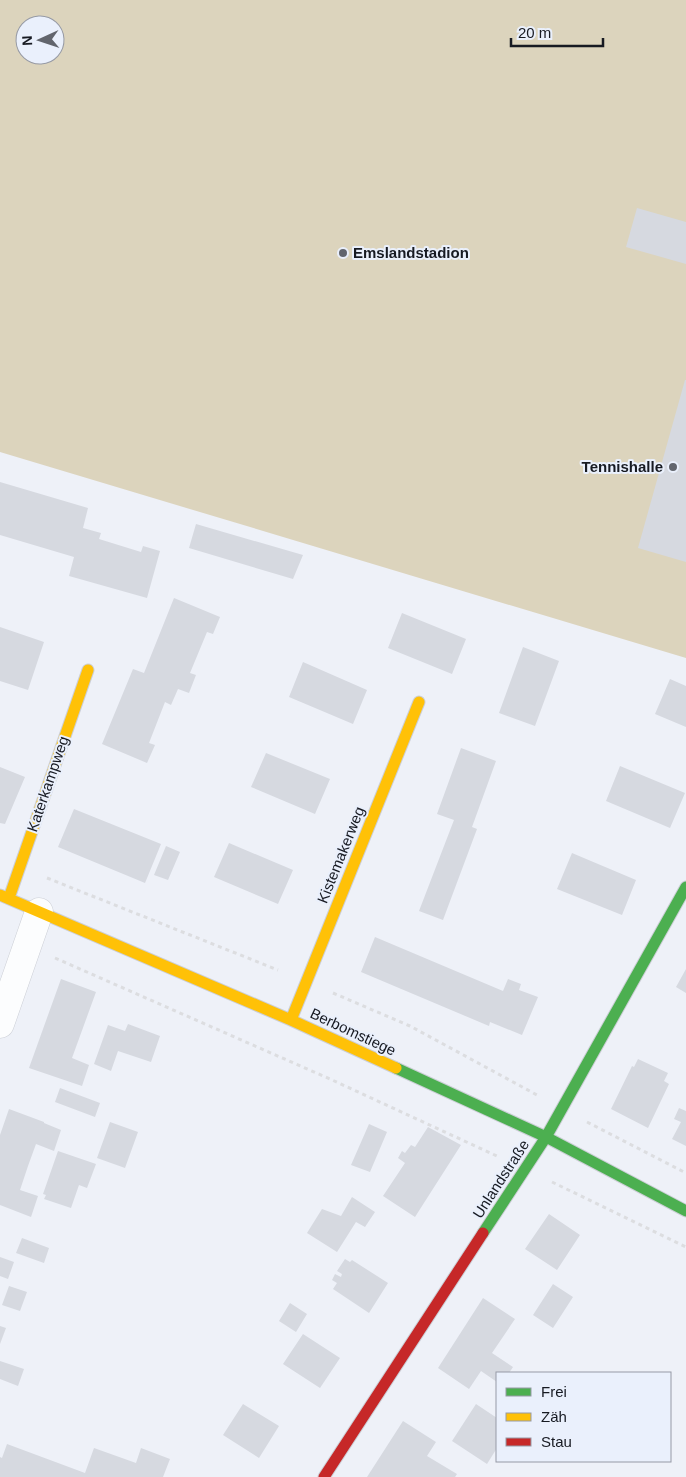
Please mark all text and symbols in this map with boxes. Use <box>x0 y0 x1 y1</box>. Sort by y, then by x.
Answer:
north arrow <box>15 15 65 65</box>
scale bar <box>511 15 604 47</box>
text: 20 m <box>518 24 551 41</box>
text: N <box>19 35 35 46</box>
place label: Emslandstadion <box>353 244 469 261</box>
marker: Emslandstadion <box>337 247 349 259</box>
place label: Tennishalle <box>582 458 663 475</box>
marker: Tennishalle <box>667 461 679 473</box>
street label: Katerkampweg <box>23 734 72 834</box>
street label: Kistemakerweg <box>313 804 368 906</box>
street label: Berbomstiege <box>308 1004 399 1059</box>
street label: Unlandstraße <box>469 1136 532 1221</box>
legend <box>496 1372 671 1462</box>
text: Frei <box>541 1383 567 1400</box>
text: Zäh <box>541 1408 567 1425</box>
text: Stau <box>541 1433 572 1450</box>

